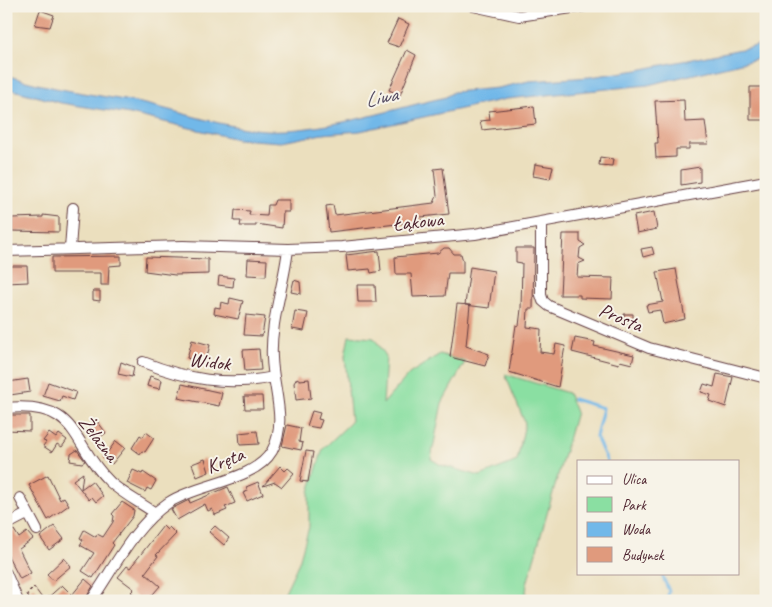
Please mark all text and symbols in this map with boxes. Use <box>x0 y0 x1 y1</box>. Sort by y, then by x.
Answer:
water label: Liwa <box>362 80 402 113</box>
street label: Łąkowa <box>392 206 446 237</box>
street label: Prosta <box>595 297 648 339</box>
street label: Widok <box>188 347 233 377</box>
street label: Żelazna <box>73 410 125 468</box>
street label: Kręta <box>202 441 249 479</box>
legend <box>577 460 740 574</box>
text: Ulica <box>622 470 647 489</box>
text: Park <box>622 496 647 515</box>
text: Woda <box>622 520 651 539</box>
text: Budynek <box>622 546 665 565</box>

